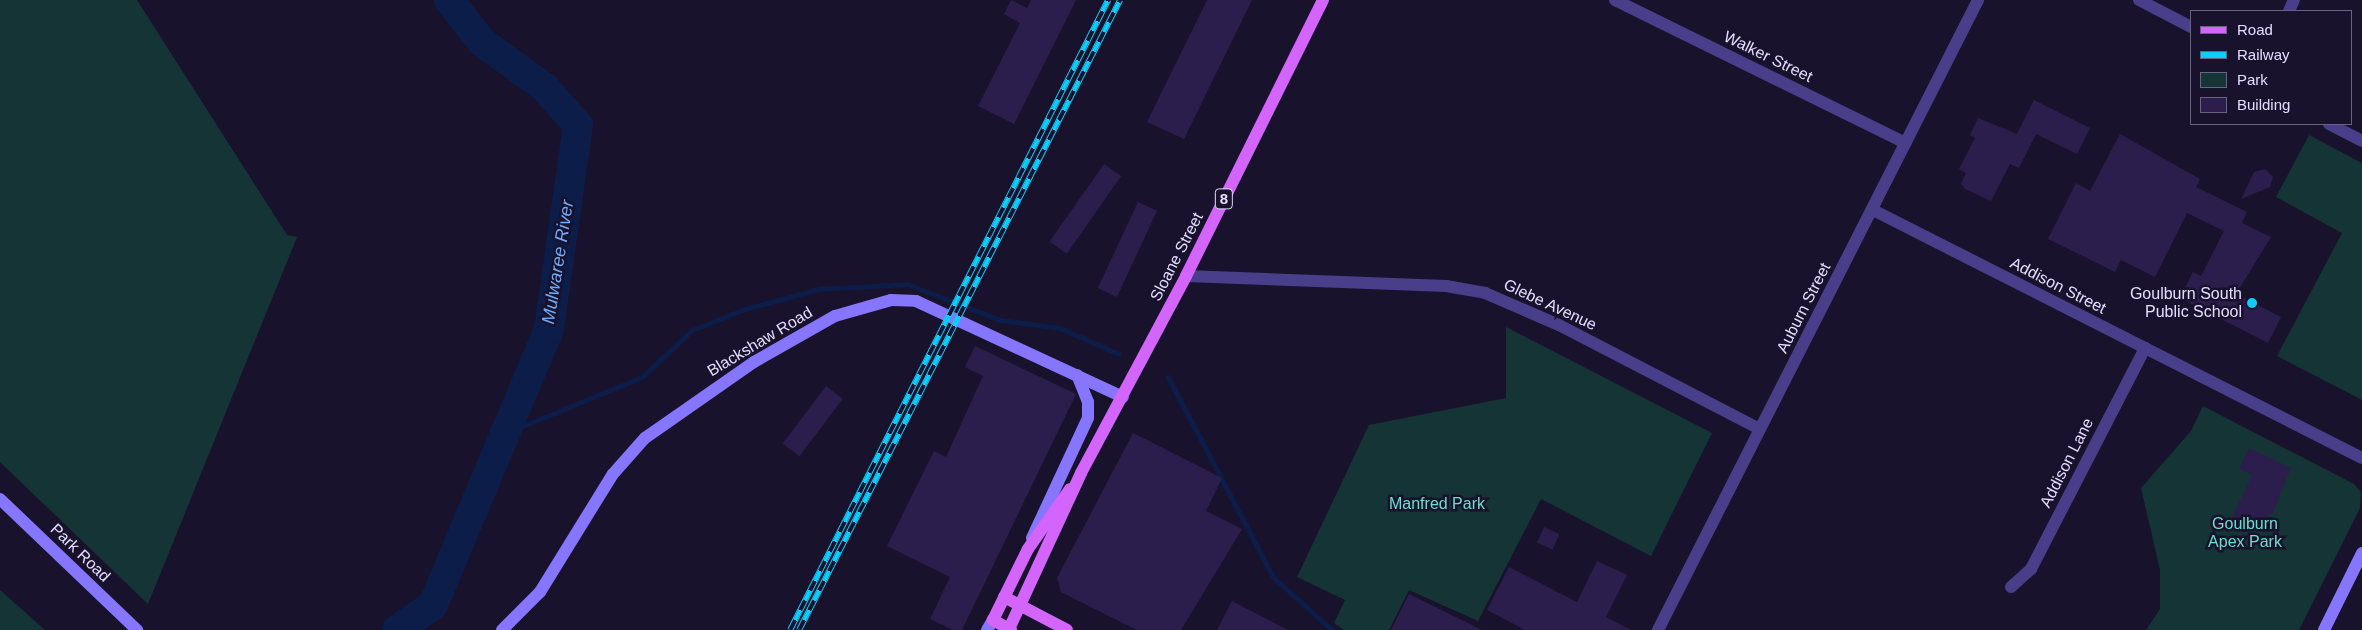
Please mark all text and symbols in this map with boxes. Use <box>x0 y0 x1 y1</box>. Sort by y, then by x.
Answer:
legend <box>2190 10 2352 125</box>
text: Road <box>2237 21 2273 38</box>
street label: Walker Street <box>1721 27 1815 87</box>
text: Railway <box>2237 46 2290 63</box>
text: Park <box>2237 71 2268 88</box>
text: Building <box>2237 96 2290 113</box>
road number: 8 <box>1214 186 1234 212</box>
water label: Mulwaree River <box>538 199 578 325</box>
street label: Sloane Street <box>1146 209 1208 305</box>
street label: Addison Street <box>2007 254 2109 318</box>
street label: Auburn Street <box>1773 260 1835 356</box>
street label: Glebe Avenue <box>1500 275 1600 335</box>
place label: Goulburn South Public School <box>2130 284 2242 322</box>
marker: Goulburn South Public School <box>2246 297 2258 309</box>
street label: Blackshaw Road <box>704 303 816 381</box>
street label: Addison Lane <box>2036 415 2098 511</box>
park label: Manfred Park <box>1389 494 1485 514</box>
park label: Goulburn Apex Park <box>2208 514 2282 552</box>
street label: Park Road <box>46 520 114 586</box>

